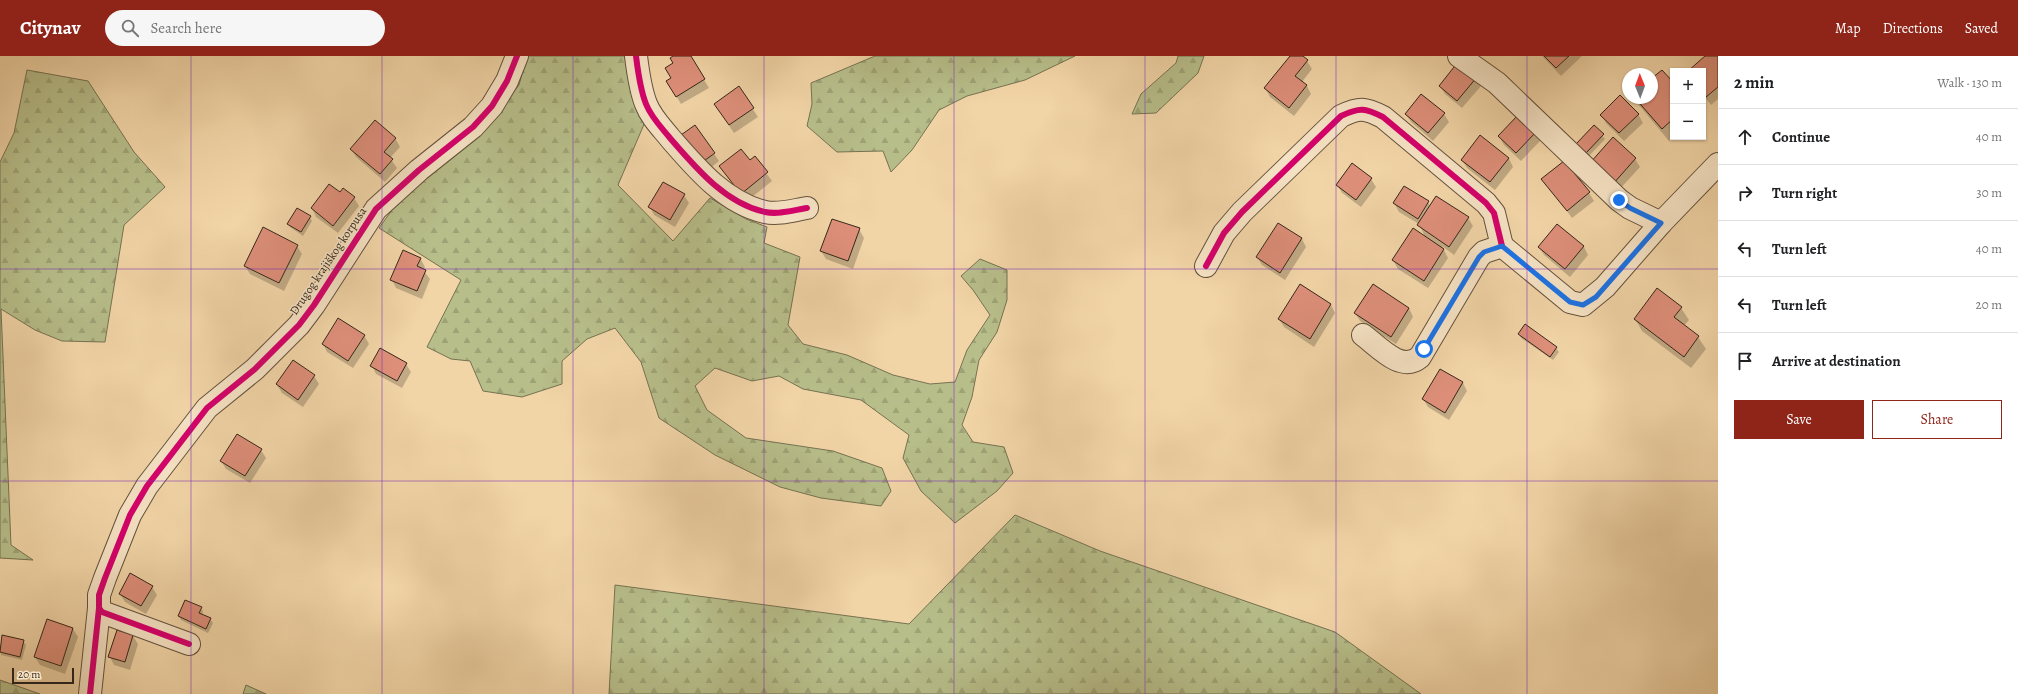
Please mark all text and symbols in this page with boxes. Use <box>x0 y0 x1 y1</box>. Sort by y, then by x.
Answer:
search box <box>105 10 385 46</box>
text: Citynav <box>20 15 81 41</box>
icon: search <box>119 17 141 39</box>
text: Search here <box>151 18 222 38</box>
text: Map <box>1835 19 1861 38</box>
text: Directions <box>1883 19 1943 38</box>
text: Saved <box>1965 19 1998 38</box>
north arrow <box>1622 68 1658 104</box>
map controls <box>1670 68 1706 140</box>
button: + <box>1670 68 1706 104</box>
text: 2 min <box>1734 71 1774 94</box>
text: Walk · 130 m <box>1937 74 2002 91</box>
button: − <box>1670 104 1706 140</box>
icon: ahead <box>1734 126 1756 148</box>
text: Continue <box>1772 127 1830 147</box>
text: 40 m <box>1976 128 2002 145</box>
icon: right <box>1734 182 1756 204</box>
text: Turn right <box>1772 183 1837 203</box>
text: 30 m <box>1976 184 2002 201</box>
route end <box>1610 191 1628 209</box>
street label: Drugog krajiškog korpusa <box>286 204 370 318</box>
icon: left <box>1734 238 1756 260</box>
text: Turn left <box>1772 239 1827 259</box>
text: 40 m <box>1976 240 2002 257</box>
icon: left <box>1734 294 1756 316</box>
text: Turn left <box>1772 295 1827 315</box>
text: 20 m <box>1976 296 2002 313</box>
route start <box>1415 340 1433 358</box>
icon: arrive <box>1734 350 1756 372</box>
text: Arrive at destination <box>1772 351 1901 371</box>
button: Save <box>1734 400 1864 439</box>
button: Share <box>1872 400 2002 439</box>
scale bar <box>12 666 74 685</box>
text: 20 m <box>18 667 40 682</box>

